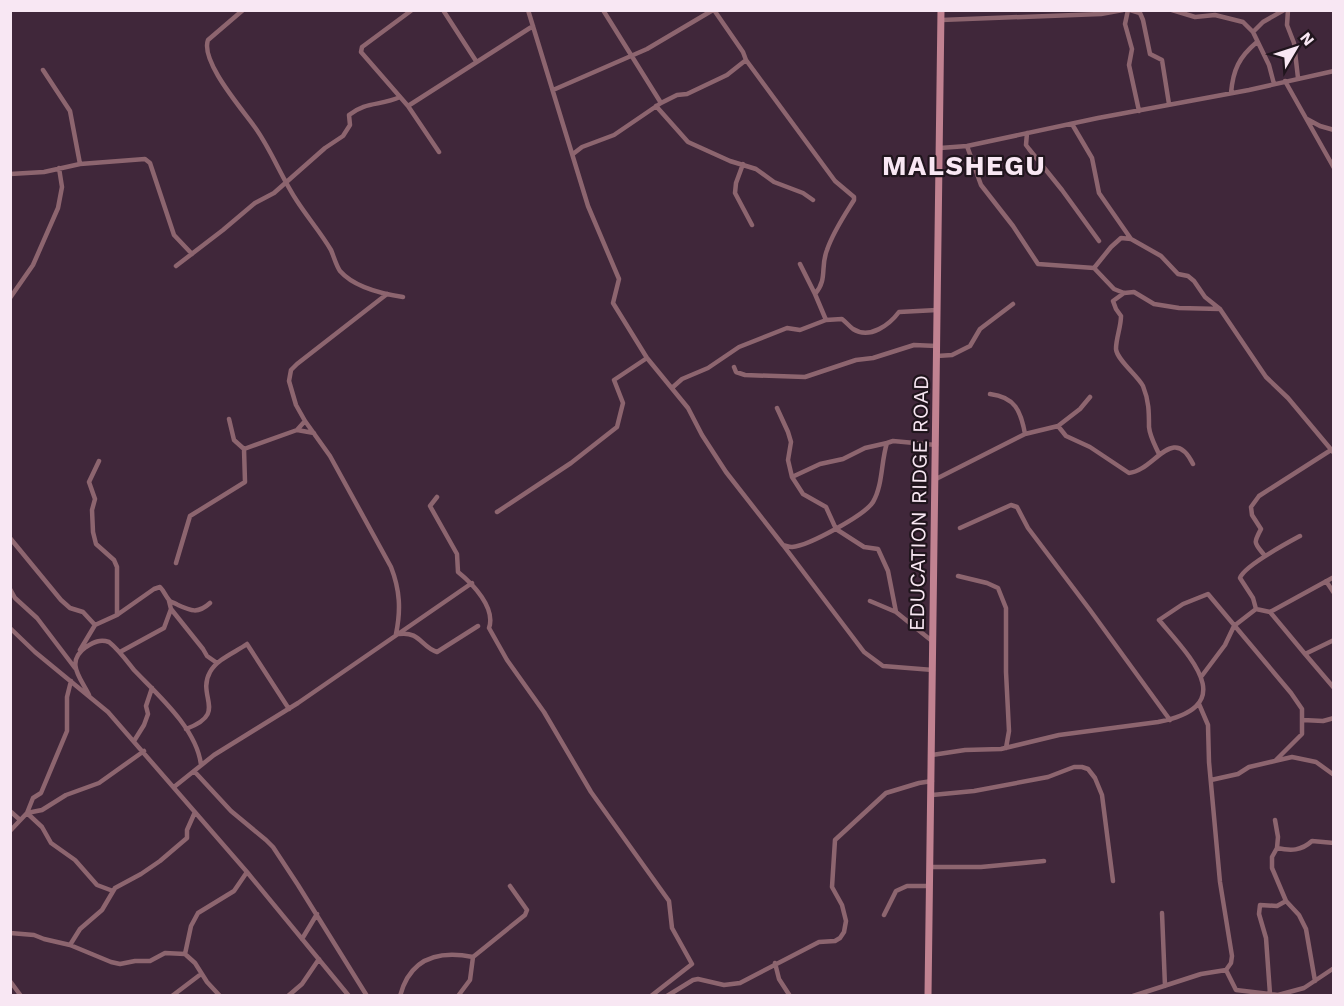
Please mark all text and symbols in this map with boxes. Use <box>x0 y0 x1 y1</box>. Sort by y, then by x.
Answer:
north arrow <box>1266 18 1326 78</box>
text: N <box>1296 28 1318 49</box>
district label: MALSHEGU <box>882 150 1046 182</box>
street label: EDUCATION RIDGE ROAD <box>904 375 933 631</box>

